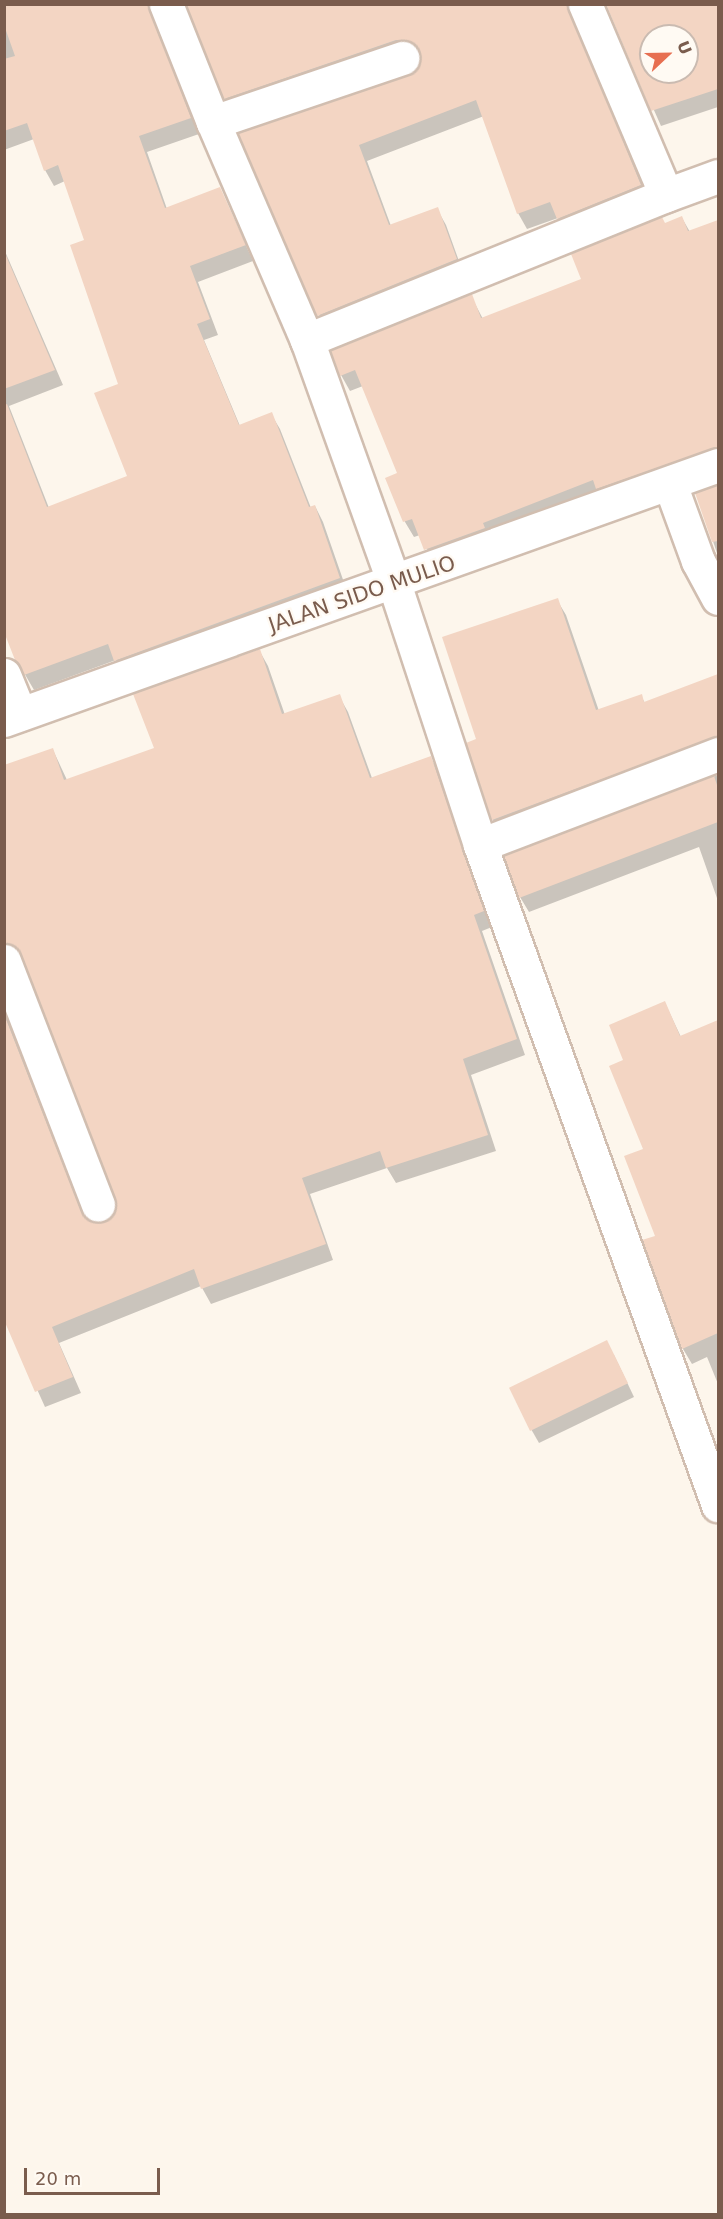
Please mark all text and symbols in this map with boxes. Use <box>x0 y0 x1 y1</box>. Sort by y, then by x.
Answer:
north arrow <box>639 24 699 84</box>
text: U <box>673 38 696 57</box>
street label: JALAN SIDO MULIO <box>265 550 459 638</box>
scale bar <box>27 2156 164 2194</box>
text: 20 m <box>35 2168 81 2189</box>

